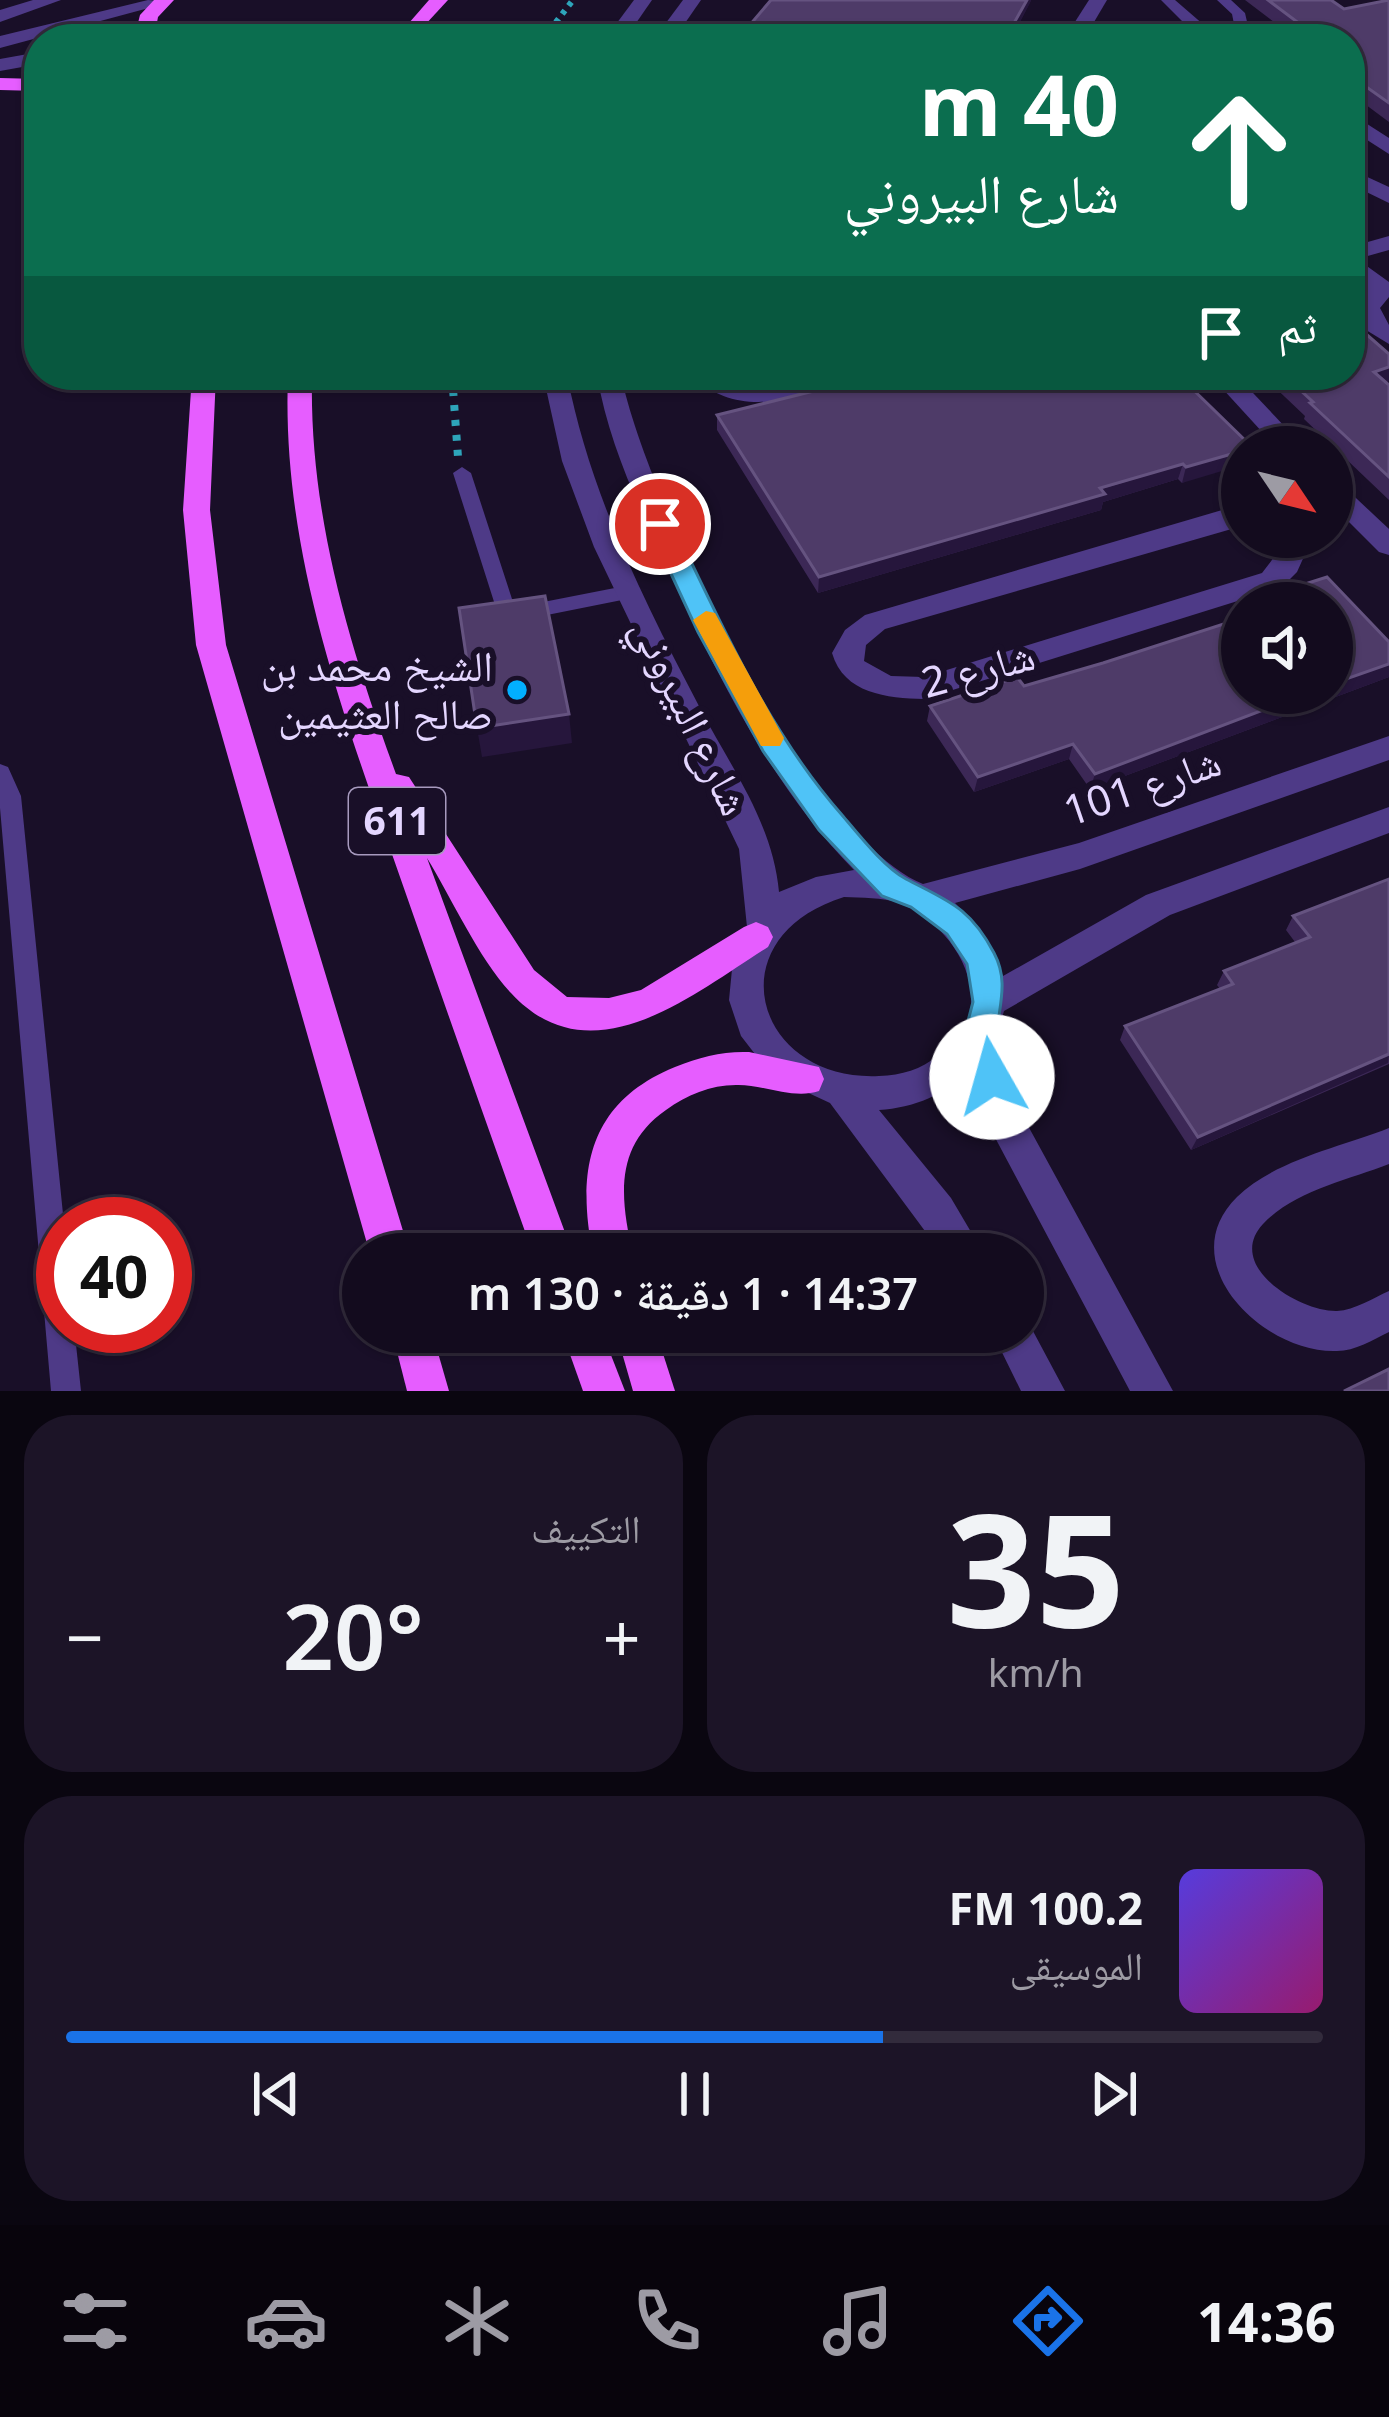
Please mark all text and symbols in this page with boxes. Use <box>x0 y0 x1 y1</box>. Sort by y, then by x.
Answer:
text: 40 m <box>919 46 1119 161</box>
icon: ahead <box>1161 72 1317 228</box>
text: شارع البيروني <box>844 155 1119 229</box>
text: ثم <box>1278 295 1317 356</box>
icon: arrive <box>1188 300 1254 366</box>
north arrow <box>1221 426 1353 558</box>
map controls <box>1221 426 1353 714</box>
pin <box>609 473 711 575</box>
icon: arrive <box>627 491 693 557</box>
button: sound <box>1221 582 1353 714</box>
street label: شارع البيروني <box>614 607 765 827</box>
street label: شارع 2 <box>915 625 1040 710</box>
place label: الشيخ محمد بن صالح العثيمين <box>261 636 493 741</box>
marker: الشيخ محمد بن صالح العثيمين <box>504 677 530 703</box>
street label: شارع 101 <box>1055 731 1228 838</box>
road number: 611 <box>349 788 445 854</box>
position arrow <box>929 1014 1055 1140</box>
speed limit sign: 40 <box>36 1197 192 1353</box>
text: 14:37 · 1 دقيقة · 130 m <box>468 1262 918 1323</box>
text: 35 <box>947 1460 1125 1673</box>
text: التكييف <box>531 1501 641 1554</box>
text: 20° <box>283 1574 424 1696</box>
text: − <box>66 1591 104 1681</box>
text: + <box>603 1591 641 1681</box>
text: km/h <box>988 1645 1084 1698</box>
text: 100.2 FM <box>949 1877 1143 1938</box>
text: الموسيقى <box>1010 1938 1143 1991</box>
icon: previous <box>243 2061 309 2127</box>
icon: pause <box>662 2061 728 2127</box>
icon: next <box>1081 2061 1147 2127</box>
icon: filters <box>53 2279 137 2363</box>
icon: car <box>244 2279 328 2363</box>
icon: climate <box>435 2279 519 2363</box>
icon: phone <box>625 2279 709 2363</box>
icon: music <box>816 2279 900 2363</box>
icon: directions <box>1006 2279 1090 2363</box>
text: 14:36 <box>1197 2284 1336 2358</box>

